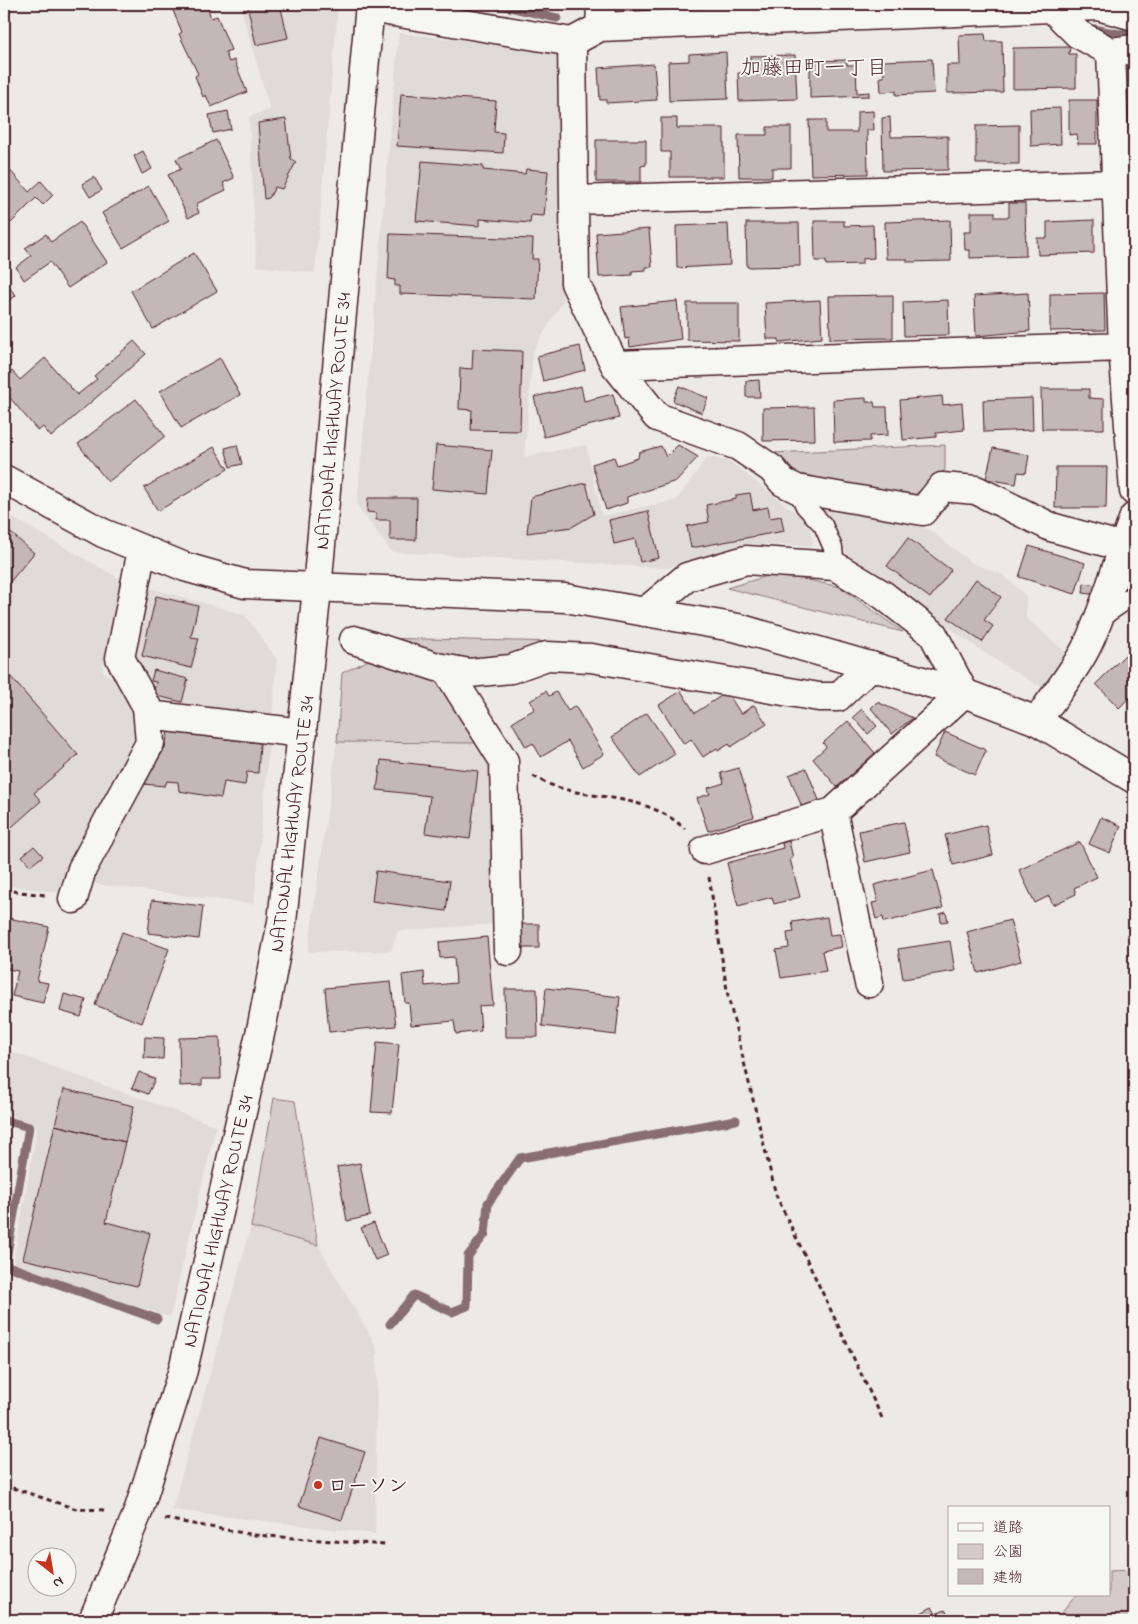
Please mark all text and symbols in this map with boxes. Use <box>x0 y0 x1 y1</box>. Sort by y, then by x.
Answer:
district label: 加藤田町一丁目 <box>741 54 888 84</box>
street label: NATIONAL HIGHWAY ROUTE 34 <box>309 291 360 551</box>
street label: NATIONAL HIGHWAY ROUTE 34 <box>263 695 324 954</box>
street label: NATIONAL HIGHWAY ROUTE 34 <box>176 1093 263 1350</box>
place label: ローソン <box>328 1473 408 1502</box>
marker: ローソン <box>312 1479 324 1491</box>
legend <box>948 1506 1110 1596</box>
text: 道路 <box>993 1517 1023 1539</box>
text: 公園 <box>993 1541 1023 1563</box>
north arrow <box>28 1546 78 1596</box>
text: 建物 <box>993 1567 1023 1589</box>
text: N <box>48 1570 67 1593</box>

